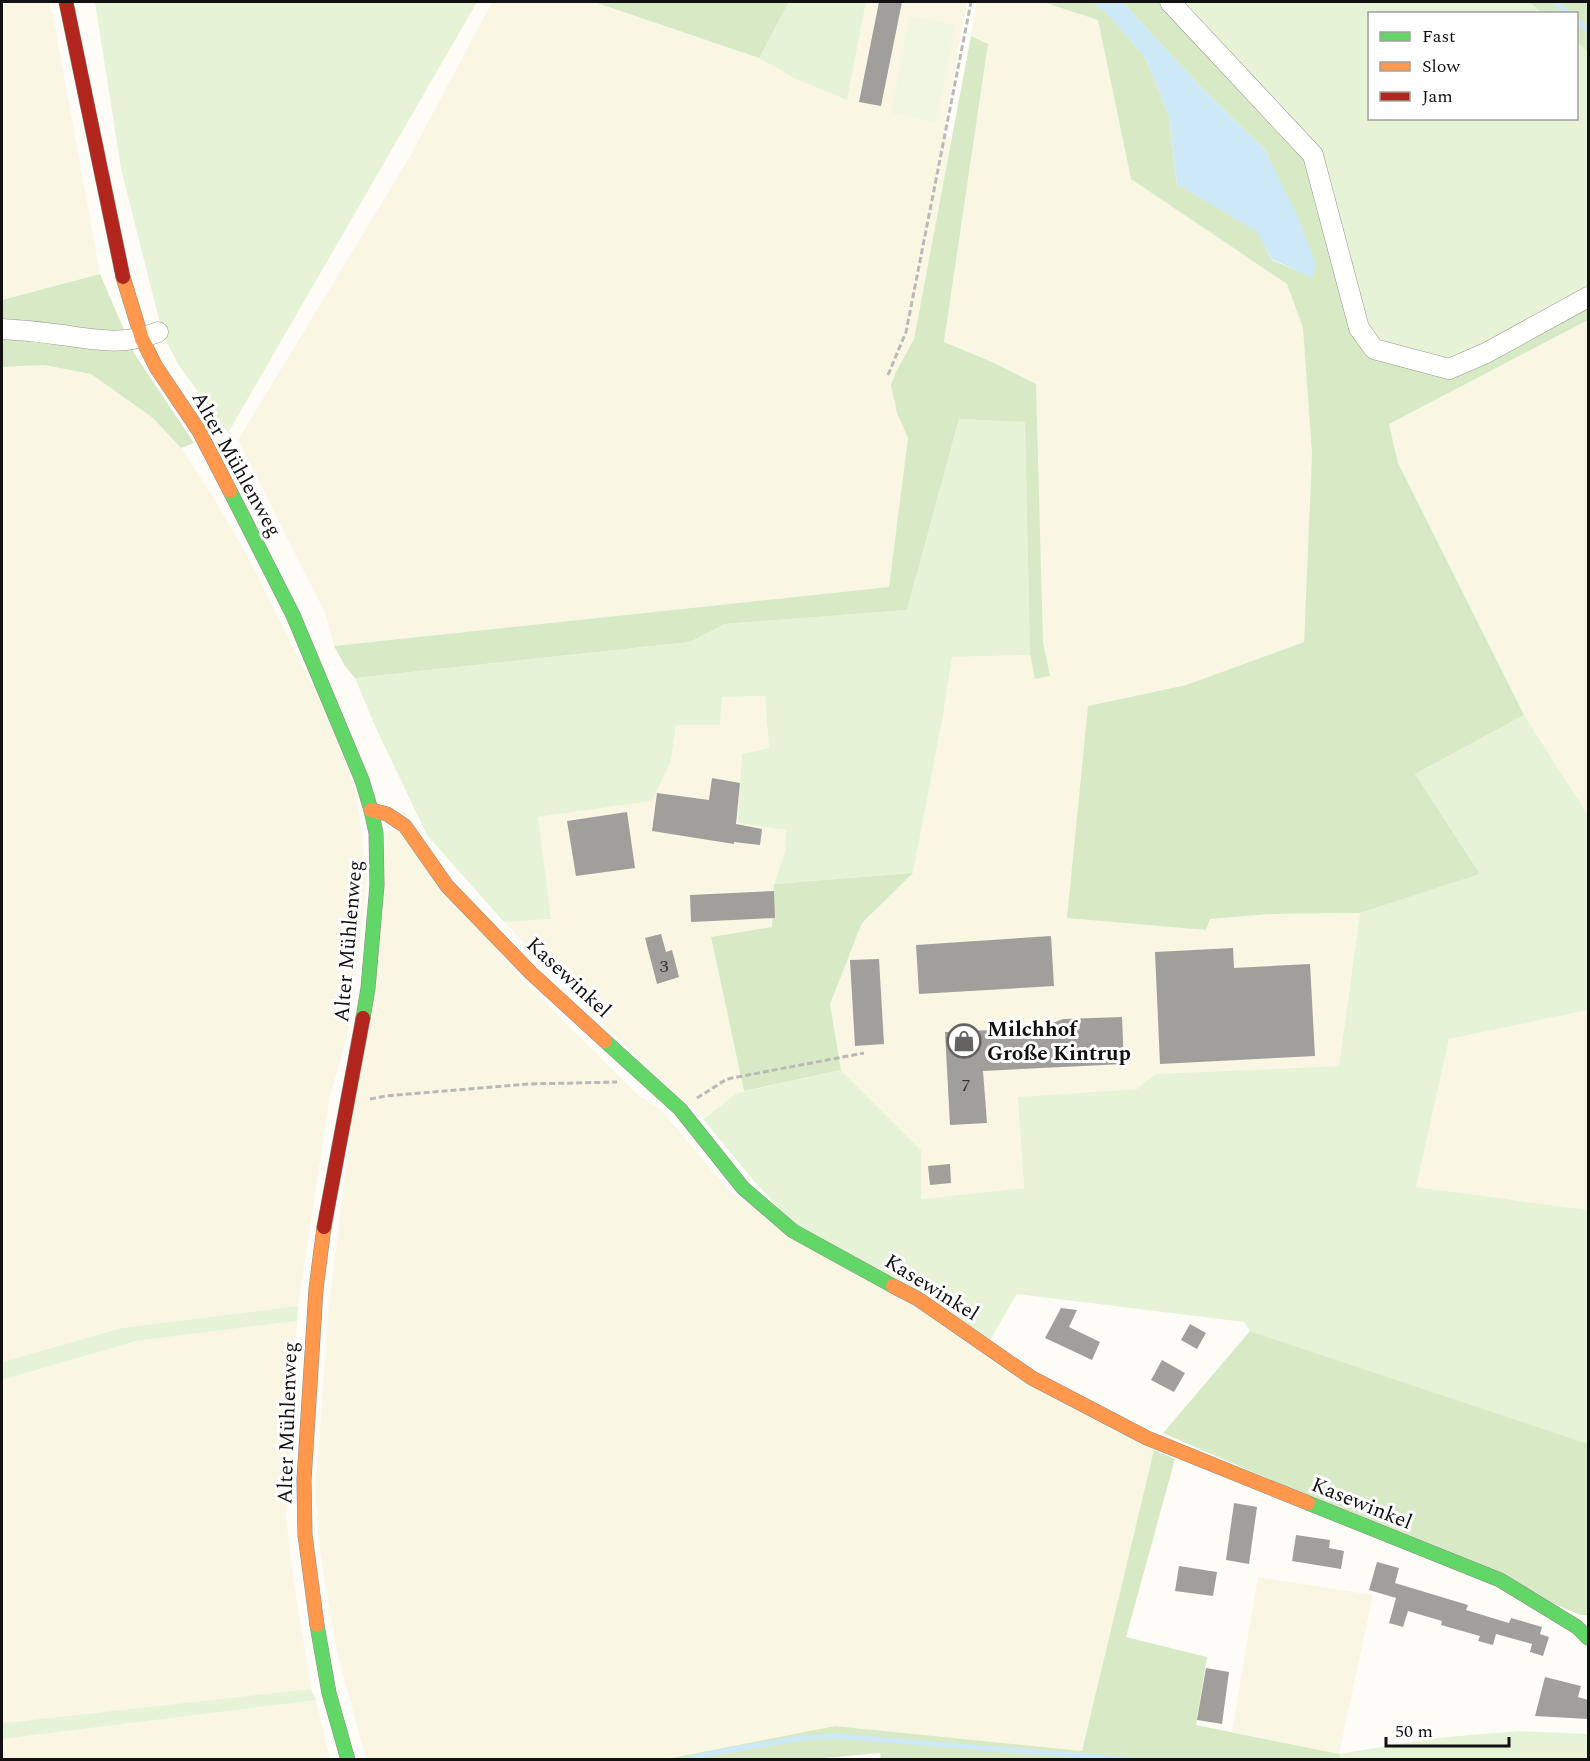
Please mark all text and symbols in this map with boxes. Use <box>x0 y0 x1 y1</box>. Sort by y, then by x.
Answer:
legend <box>1368 12 1578 120</box>
text: Fast <box>1422 23 1455 50</box>
text: Slow <box>1422 53 1461 80</box>
text: Jam <box>1422 83 1453 110</box>
street label: Alter Mühlenweg <box>183 386 290 543</box>
street label: Alter Mühlenweg <box>326 859 372 1024</box>
street label: Kasewinkel <box>518 930 618 1026</box>
house number: 3 <box>660 953 669 980</box>
place label: Milchhof Große Kintrup <box>987 1014 1131 1070</box>
shop icon: Milchhof Große Kintrup <box>946 1023 982 1059</box>
house number: 7 <box>962 1072 971 1099</box>
street label: Kasewinkel <box>878 1246 985 1330</box>
street label: Alter Mühlenweg <box>269 1341 307 1505</box>
street label: Kasewinkel <box>1306 1469 1417 1539</box>
scale bar <box>1386 1710 1509 1748</box>
text: 50 m <box>1395 1718 1433 1745</box>

